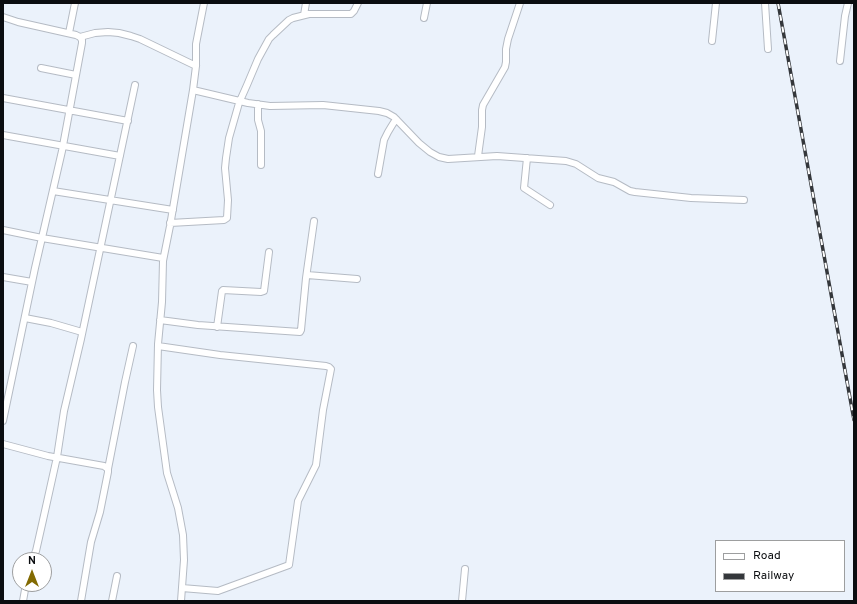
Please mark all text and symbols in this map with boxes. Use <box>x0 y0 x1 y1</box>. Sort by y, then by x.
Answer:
legend <box>715 540 845 592</box>
text: Road <box>753 548 781 564</box>
north arrow <box>12 552 52 592</box>
text: N <box>28 554 36 568</box>
text: Railway <box>753 568 794 584</box>

